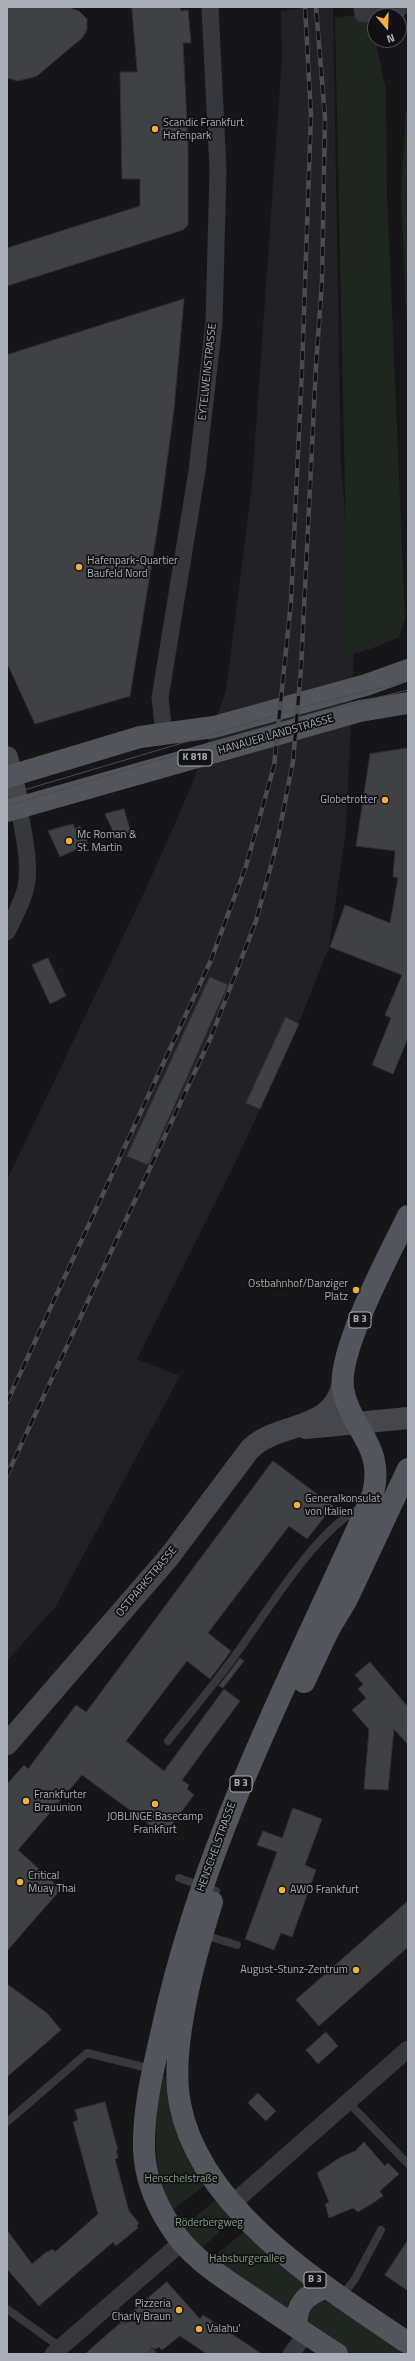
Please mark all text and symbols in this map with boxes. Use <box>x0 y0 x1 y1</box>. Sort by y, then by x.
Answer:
north arrow <box>367 8 407 48</box>
text: N <box>384 30 397 47</box>
place label: Scandic Frankfurt Hafenpark <box>163 116 244 142</box>
marker: Scandic Frankfurt Hafenpark <box>150 124 160 134</box>
street label: EYTELWEINSTRASSE <box>196 323 220 421</box>
place label: Hafenpark-Quartier Baufeld Nord <box>87 554 178 580</box>
marker: Hafenpark-Quartier Baufeld Nord <box>74 562 84 572</box>
street label: HANAUER LANDSTRASSE <box>217 712 335 758</box>
road number: K 818 <box>178 750 212 766</box>
place label: Globetrotter <box>320 793 377 807</box>
marker: Globetrotter <box>380 795 390 805</box>
place label: Mc Roman & St. Martin <box>77 828 136 854</box>
marker: Mc Roman & St. Martin <box>64 836 74 846</box>
place label: Ostbahnhof/Danziger Platz <box>248 1277 348 1303</box>
marker: Ostbahnhof/Danziger Platz <box>351 1285 361 1295</box>
road number: B 3 <box>349 1312 371 1328</box>
place label: Generalkonsulat von Italien <box>305 1492 380 1518</box>
marker: Generalkonsulat von Italien <box>292 1500 302 1510</box>
street label: OSTPARKSTRASSE <box>114 1544 180 1620</box>
road number: B 3 <box>230 1776 252 1792</box>
place label: Frankfurter Brauunion <box>34 1788 87 1814</box>
marker: Frankfurter Brauunion <box>21 1796 31 1806</box>
marker: JOBLINGE Basecamp Frankfurt <box>150 1799 160 1809</box>
street label: HENSCHELSTRASSE <box>195 1800 239 1894</box>
place label: JOBLINGE Basecamp Frankfurt <box>107 1810 203 1836</box>
place label: Critical Muay Thai <box>28 1869 76 1895</box>
marker: Critical Muay Thai <box>15 1877 25 1887</box>
place label: AWO Frankfurt <box>290 1883 359 1897</box>
marker: AWO Frankfurt <box>277 1885 287 1895</box>
place label: August-Stunz-Zentrum <box>240 1963 348 1977</box>
marker: August-Stunz-Zentrum <box>351 1965 361 1975</box>
park label: Henschelstraße <box>145 2172 217 2186</box>
park label: Röderbergweg <box>175 2216 243 2230</box>
park label: Habsburgerallee <box>209 2252 285 2266</box>
road number: B 3 <box>304 2272 326 2288</box>
place label: Pizzeria Charly Braun <box>112 2297 171 2323</box>
marker: Pizzeria Charly Braun <box>174 2305 184 2315</box>
place label: Valahu' <box>207 2322 241 2336</box>
marker: Valahu' <box>194 2324 204 2334</box>

